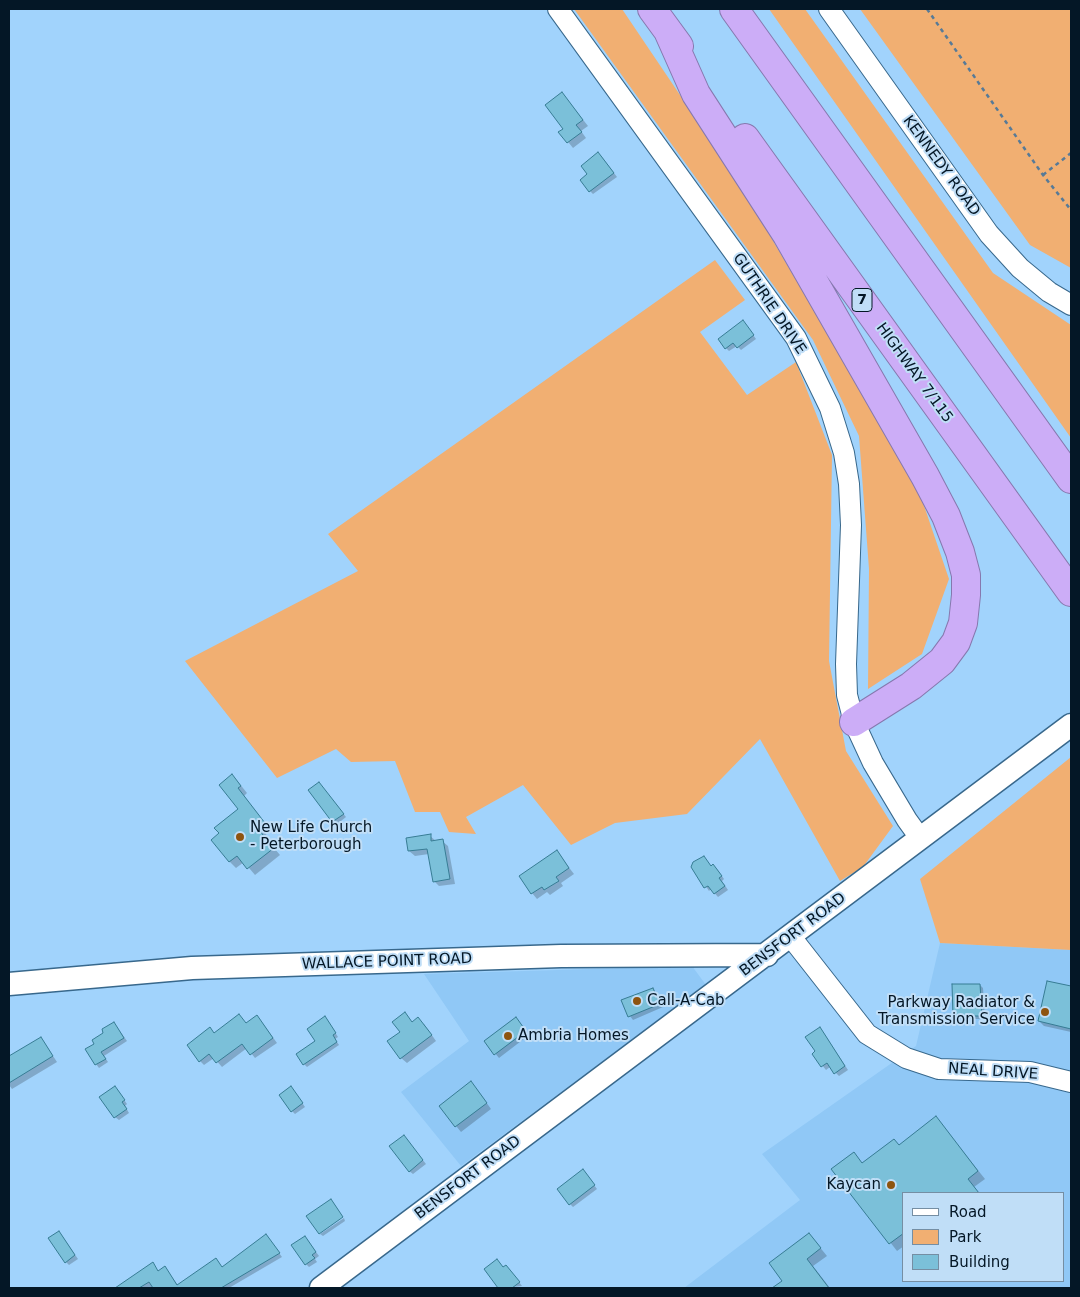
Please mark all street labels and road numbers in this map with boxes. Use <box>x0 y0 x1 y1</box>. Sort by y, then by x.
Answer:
street label: KENNEDY ROAD <box>899 112 983 220</box>
street label: GUTHRIE DRIVE <box>728 250 810 358</box>
road number: 7 <box>852 288 872 312</box>
street label: HIGHWAY 7/115 <box>872 320 956 426</box>
street label: BENSFORT ROAD <box>736 889 850 981</box>
street label: WALLACE POINT ROAD <box>302 950 472 974</box>
street label: NEAL DRIVE <box>947 1060 1039 1084</box>
street label: BENSFORT ROAD <box>411 1132 525 1224</box>

